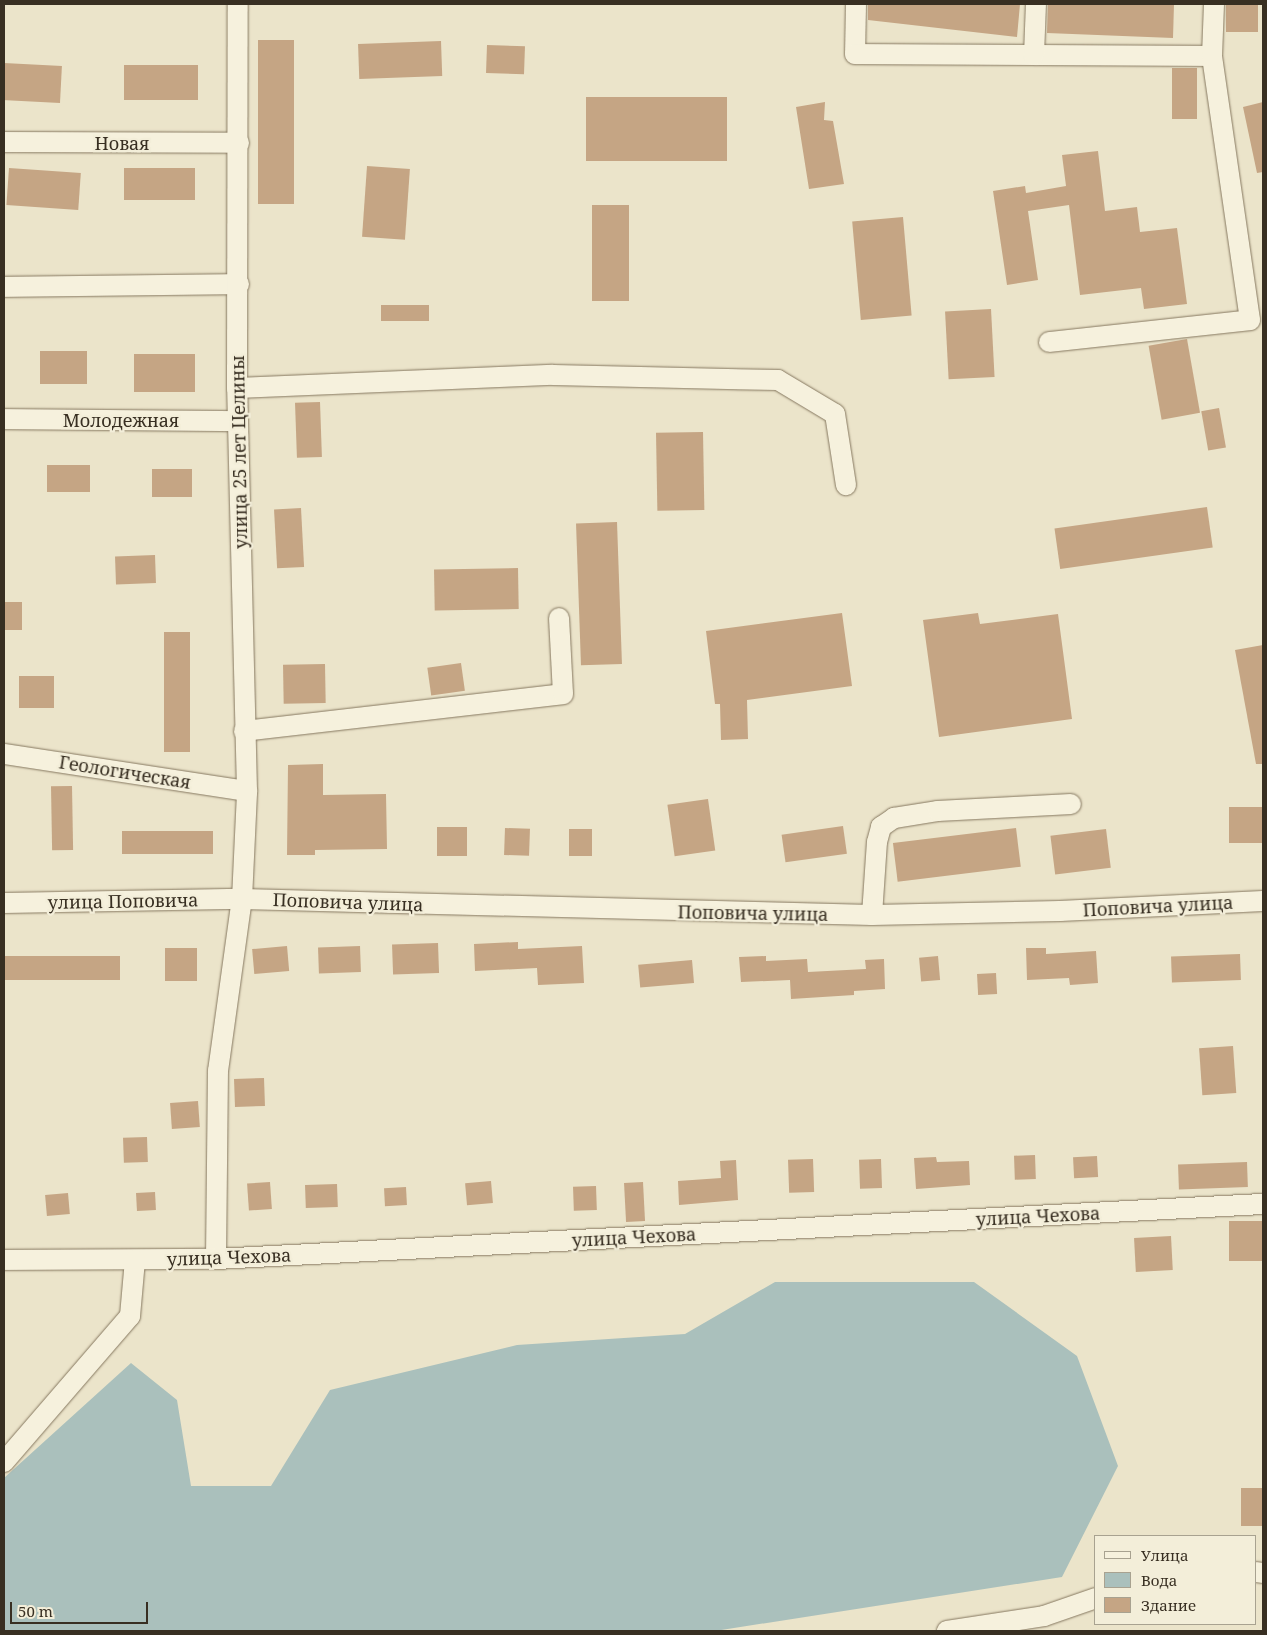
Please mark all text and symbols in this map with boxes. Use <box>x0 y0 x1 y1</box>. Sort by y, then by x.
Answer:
street label: Новая <box>94 132 150 154</box>
street label: улица 25 лет Целины <box>227 355 251 549</box>
street label: Молодежная <box>63 409 179 431</box>
street label: Геологическая <box>57 751 193 793</box>
street label: улица Поповича <box>47 889 199 913</box>
street label: Поповича улица <box>272 889 424 915</box>
street label: Поповича улица <box>1082 891 1234 921</box>
street label: Поповича улица <box>677 901 829 925</box>
street label: улица Чехова <box>975 1202 1101 1230</box>
street label: улица Чехова <box>571 1223 697 1251</box>
street label: улица Чехова <box>166 1244 292 1270</box>
legend <box>1094 1535 1257 1625</box>
text: Улица <box>1141 1545 1189 1565</box>
text: Вода <box>1141 1570 1177 1590</box>
scale bar <box>12 1592 150 1624</box>
text: Здание <box>1141 1595 1196 1615</box>
text: 50 m <box>18 1601 53 1621</box>

